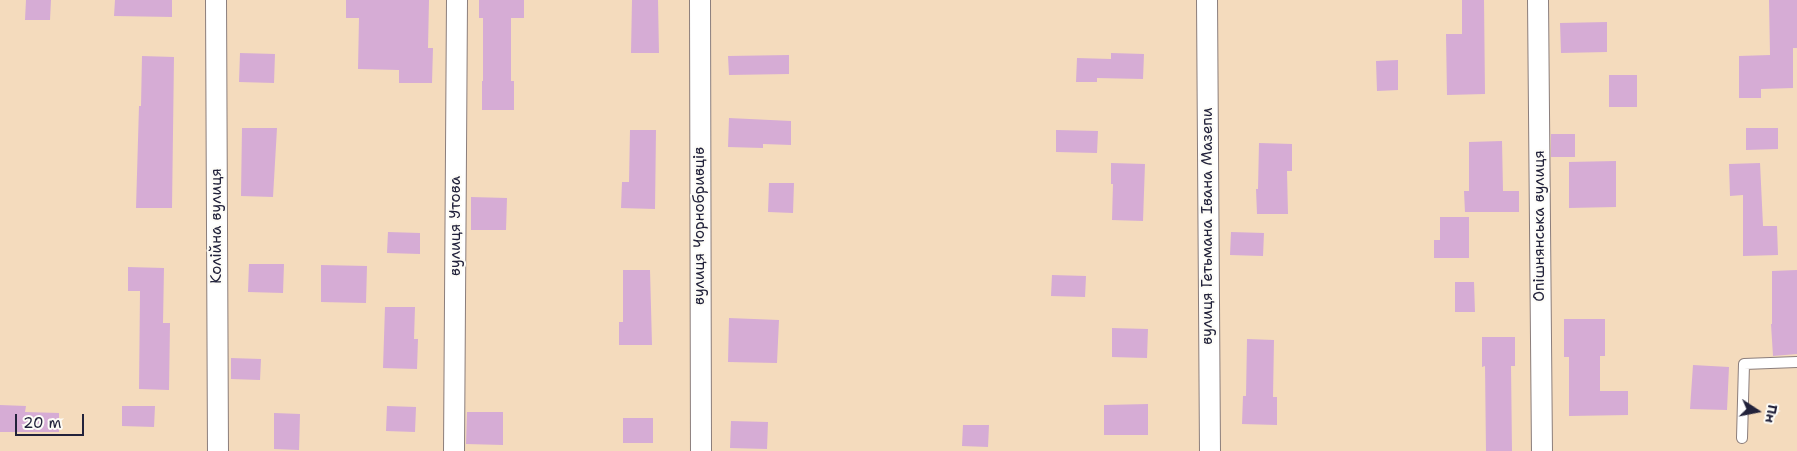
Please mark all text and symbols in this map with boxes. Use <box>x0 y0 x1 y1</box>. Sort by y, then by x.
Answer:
street label: вулиця Гетьмана Івана Мазепи <box>1199 107 1217 345</box>
street label: вулиця Чорнобривців <box>691 147 709 305</box>
street label: Опішнянська вулиця <box>1531 150 1549 302</box>
street label: Колійна вулиця <box>208 168 226 284</box>
street label: вулиця Утова <box>447 176 465 276</box>
north arrow <box>1732 386 1782 436</box>
text: Пн <box>1761 403 1782 425</box>
scale bar <box>18 404 86 436</box>
text: 20 m <box>23 413 62 433</box>

